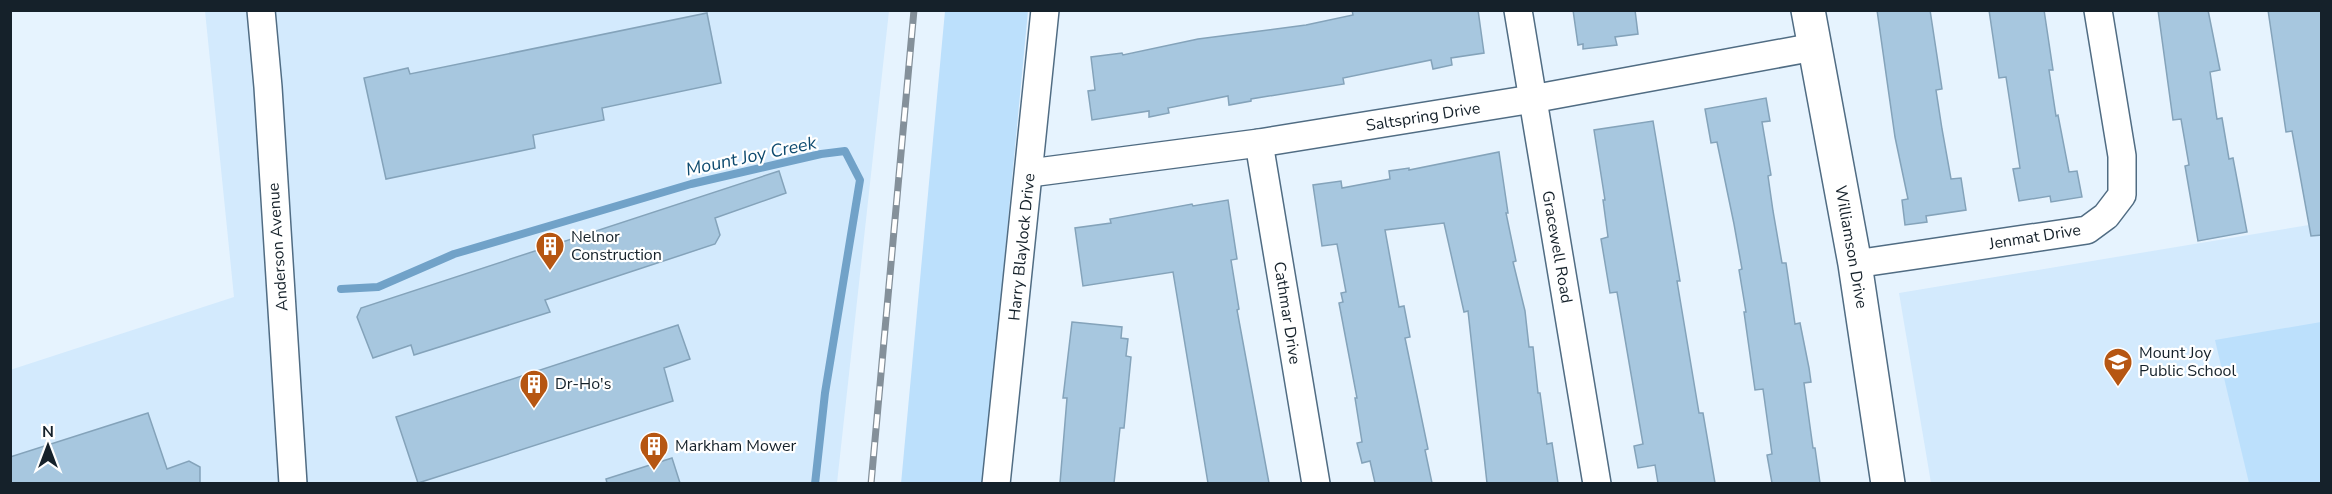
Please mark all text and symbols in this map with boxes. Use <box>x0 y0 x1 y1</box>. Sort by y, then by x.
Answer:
street label: Saltspring Drive <box>1364 97 1482 137</box>
water label: Mount Joy Creek <box>684 130 819 182</box>
street label: Harry Blaylock Drive <box>1003 172 1041 322</box>
street label: Anderson Avenue <box>263 182 293 312</box>
street label: Williamson Drive <box>1829 184 1873 310</box>
street label: Gracewell Road <box>1536 189 1578 305</box>
street label: Jenmat Drive <box>1987 219 2082 255</box>
place label: Nelnor Construction <box>571 226 662 266</box>
building icon: Nelnor Construction <box>534 230 566 272</box>
street label: Cathmar Drive <box>1268 260 1306 366</box>
place label: Mount Joy Public School <box>2139 342 2236 382</box>
school or university icon: Mount Joy Public School <box>2102 346 2134 388</box>
building icon: Dr-Ho's <box>518 368 550 410</box>
place label: Dr-Ho's <box>555 373 611 395</box>
north arrow <box>18 416 78 476</box>
text: N <box>42 421 54 443</box>
building icon: Markham Mower <box>638 430 670 472</box>
place label: Markham Mower <box>675 435 797 457</box>

